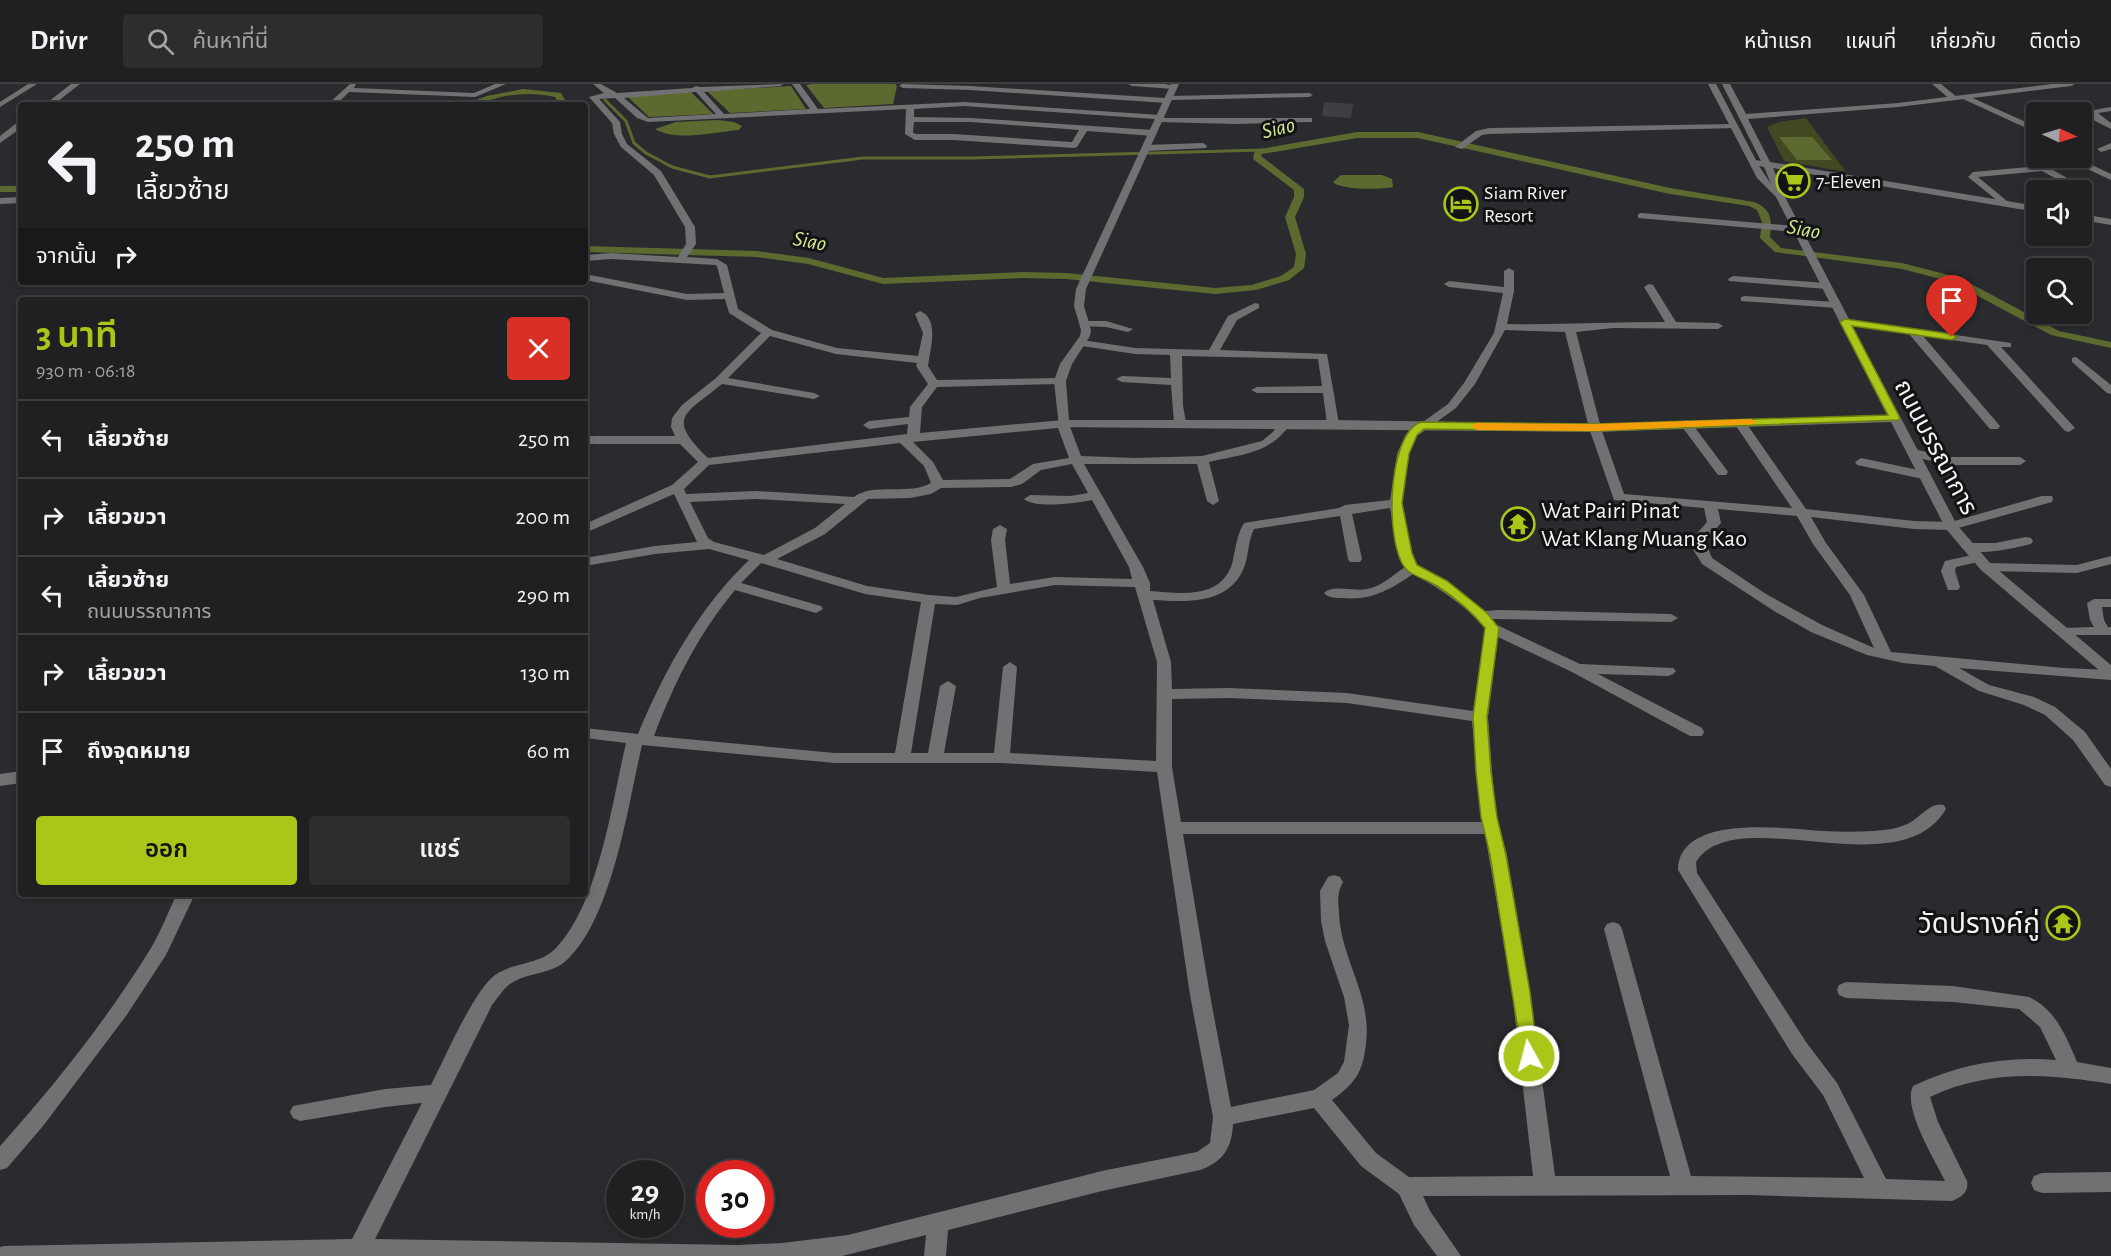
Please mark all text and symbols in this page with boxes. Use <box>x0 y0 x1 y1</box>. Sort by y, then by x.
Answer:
search box <box>123 14 543 68</box>
icon: search <box>144 25 177 58</box>
text: Drivr <box>30 27 87 55</box>
text: ค้นหาที่นี่ <box>192 30 268 52</box>
text: หน้าแรก <box>1744 31 1812 52</box>
text: แผนที่ <box>1845 31 1896 52</box>
text: เกี่ยวกับ <box>1929 31 1996 52</box>
text: ติดต่อ <box>2029 31 2081 52</box>
north arrow <box>2026 102 2092 168</box>
map controls <box>2026 102 2092 324</box>
water label: Siao <box>1259 113 1297 142</box>
text: 250 m <box>135 123 235 165</box>
icon: left <box>36 126 114 204</box>
supermarket icon: 7-Eleven <box>1775 163 1811 199</box>
place label: 7-Eleven <box>1816 172 1881 192</box>
text: เลี้ยวซ้าย <box>135 177 229 204</box>
button: sound <box>2026 180 2092 246</box>
place label: Siam River Resort <box>1484 183 1567 226</box>
hotel icon: Siam River Resort <box>1443 186 1479 222</box>
water label: Siao <box>1785 215 1822 243</box>
water label: Siao <box>791 227 828 255</box>
icon: right <box>109 240 142 273</box>
text: จากนั้น <box>36 245 97 267</box>
button: search <box>2026 258 2092 324</box>
pin <box>1926 275 1977 337</box>
icon: arrive <box>1935 284 1968 317</box>
button: close <box>507 317 570 380</box>
text: 3 นาที <box>36 318 118 354</box>
text: 930 m · 06:18 <box>36 361 136 381</box>
street label: ถนนบรรณาการ <box>1889 376 1981 519</box>
icon: left <box>36 423 69 456</box>
text: เลี้ยวซ้าย <box>87 428 169 450</box>
text: 250 m <box>518 428 570 450</box>
place label: Wat Pairi Pinat Wat Klang Muang Kao <box>1541 499 1747 551</box>
icon: right <box>36 501 69 534</box>
text: เลี้ยวขวา <box>87 506 167 528</box>
text: 200 m <box>516 506 570 528</box>
temple icon: Wat Pairi Pinat Wat Klang Muang Kao <box>1500 506 1536 542</box>
text: เลี้ยวซ้าย <box>87 569 169 591</box>
icon: left <box>36 579 69 612</box>
text: 290 m <box>517 584 570 606</box>
text: ถนนบรรณาการ <box>87 602 211 622</box>
icon: right <box>36 657 69 690</box>
text: เลี้ยวขวา <box>87 662 167 684</box>
text: 130 m <box>521 662 570 684</box>
icon: arrive <box>36 735 69 768</box>
text: ถึงจุดหมาย <box>87 740 191 762</box>
text: 60 m <box>527 740 570 762</box>
button: ออก <box>36 816 297 885</box>
button: แชร์ <box>309 816 570 885</box>
temple icon: วัดปรางค์กู่ <box>2045 905 2081 941</box>
place label: วัดปรางค์กู่ <box>1918 908 2040 941</box>
position arrow <box>1497 1024 1561 1088</box>
speed limit sign: 30 <box>696 1160 774 1238</box>
text: 29 <box>631 1177 659 1207</box>
text: km/h <box>630 1207 660 1222</box>

